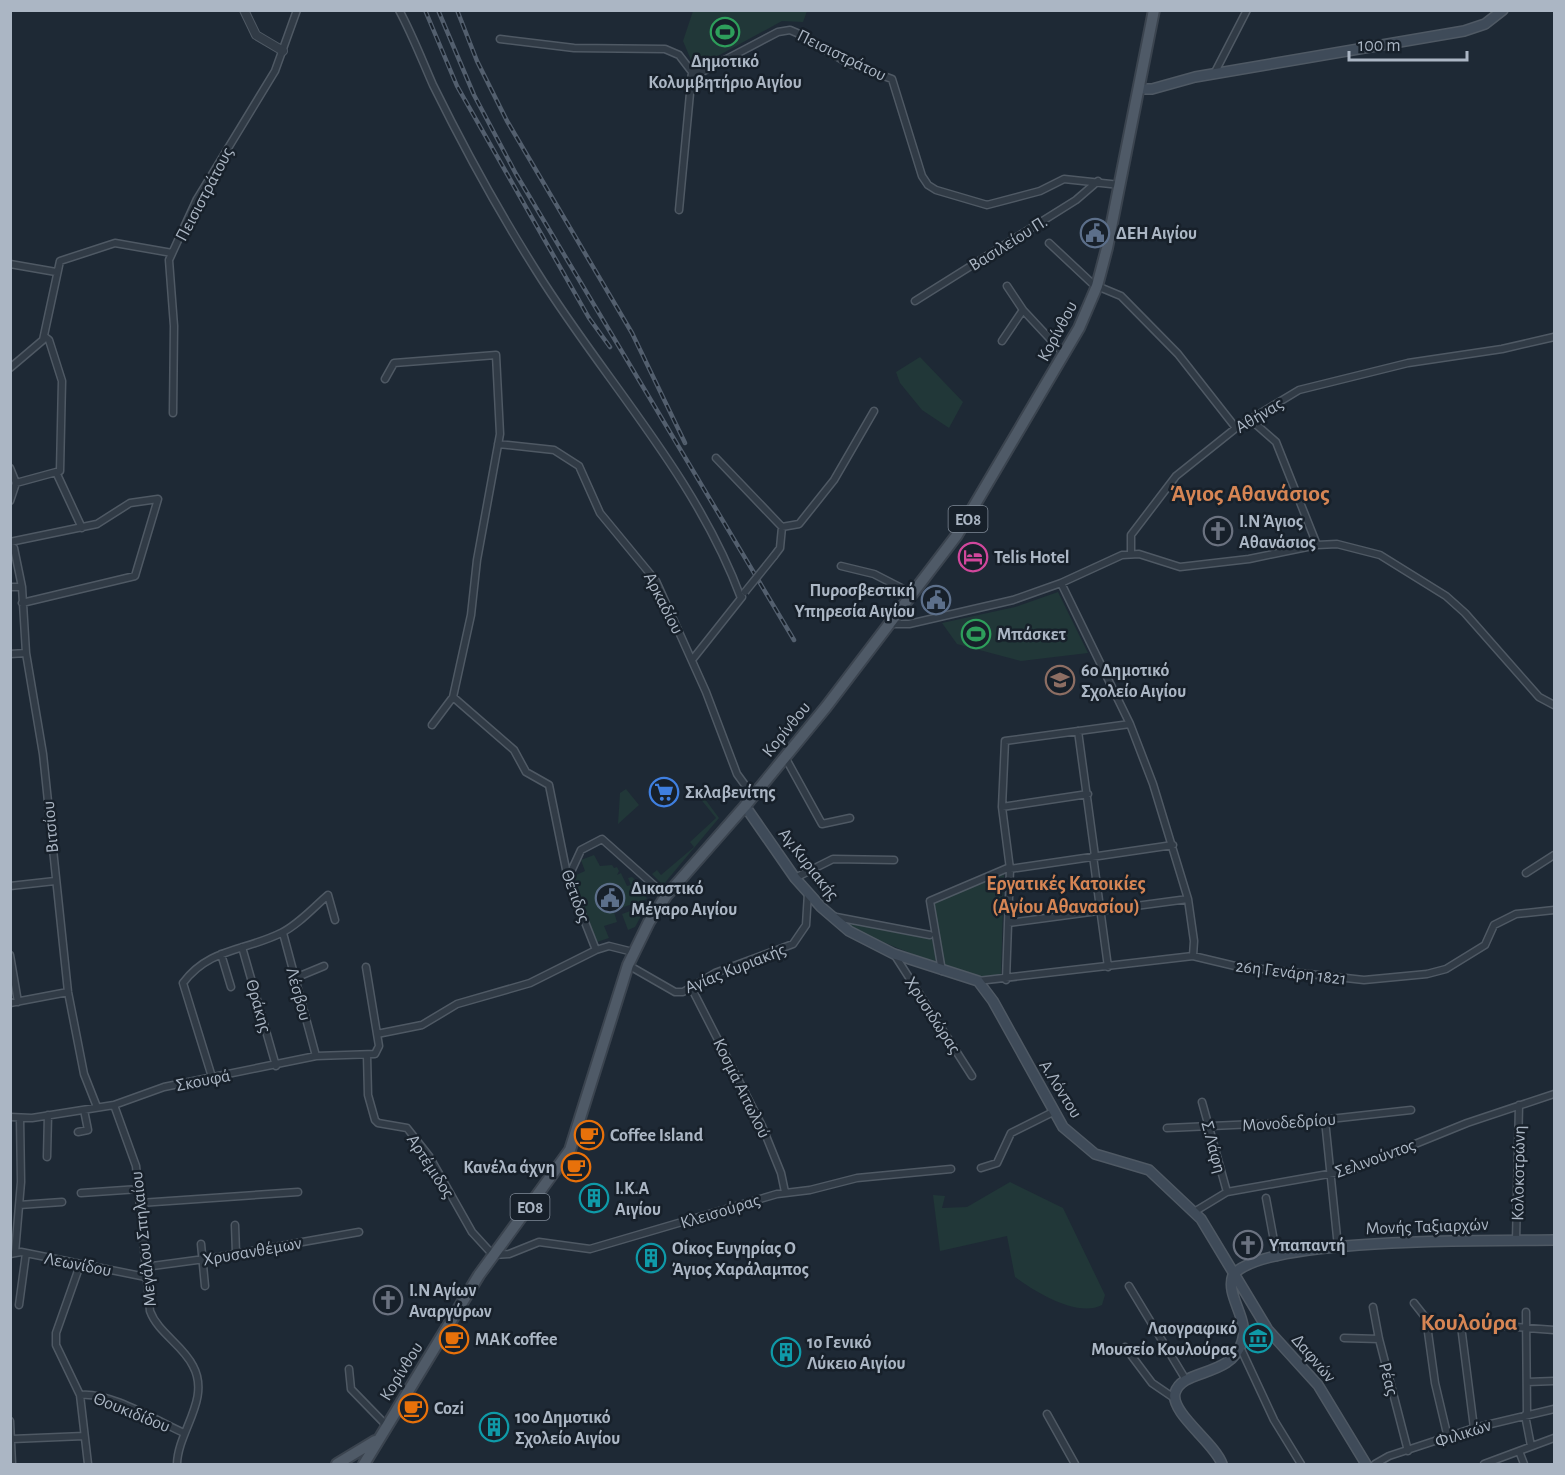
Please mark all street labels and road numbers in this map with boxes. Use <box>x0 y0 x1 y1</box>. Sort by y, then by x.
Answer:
street label: Πεισιστράτου <box>794 27 889 85</box>
street label: Πεισιστράτους <box>173 145 237 244</box>
street label: Βασιλείου Π. <box>966 212 1051 275</box>
street label: Κορίνθου <box>1034 298 1081 365</box>
street label: Αθήνας <box>1233 395 1286 437</box>
road number: ΕΟ8 <box>948 506 988 532</box>
street label: Αρκαδίου <box>640 569 687 637</box>
street label: Κορίνθου <box>758 698 814 761</box>
street label: Βιτσίου <box>39 800 62 854</box>
street label: Αγ.Κυριακής <box>775 825 842 904</box>
street label: Θέτιδος <box>557 867 593 925</box>
street label: Αγίας Κυριακής <box>682 940 788 997</box>
street label: 26η Γενάρη 1821 <box>1234 957 1347 989</box>
street label: Λέσβου <box>282 966 314 1023</box>
street label: Χρυσιδώρας <box>901 974 964 1057</box>
street label: Θράκης <box>242 978 274 1035</box>
street label: Κοσμά Αιτωλού <box>709 1036 773 1141</box>
street label: Α.Λόντου <box>1035 1057 1085 1122</box>
street label: Σκουφά <box>174 1067 232 1095</box>
street label: Μονοδεδρίου <box>1242 1110 1337 1135</box>
street label: Σ.Λάφη <box>1197 1119 1229 1175</box>
street label: Κολοκοτρώνη <box>1509 1125 1529 1221</box>
street label: Αρτέμιδος <box>403 1131 457 1202</box>
street label: Σελινούντος <box>1333 1136 1418 1182</box>
street label: Μεγάλου Σπηλαίου <box>127 1170 160 1308</box>
street label: Κλεισούρας <box>678 1191 762 1233</box>
road number: ΕΟ8 <box>510 1194 550 1220</box>
street label: Μονής Ταξιαρχών <box>1365 1216 1489 1238</box>
street label: Χρυσανθέμων <box>201 1234 304 1270</box>
street label: Λεωνίδου <box>43 1249 113 1280</box>
street label: Δαφνών <box>1288 1331 1339 1387</box>
street label: Κορίνθου <box>376 1339 427 1404</box>
street label: Ρέας <box>1375 1361 1401 1398</box>
street label: Θουκιδίδου <box>91 1389 173 1436</box>
street label: Φιλικών <box>1433 1416 1494 1451</box>

